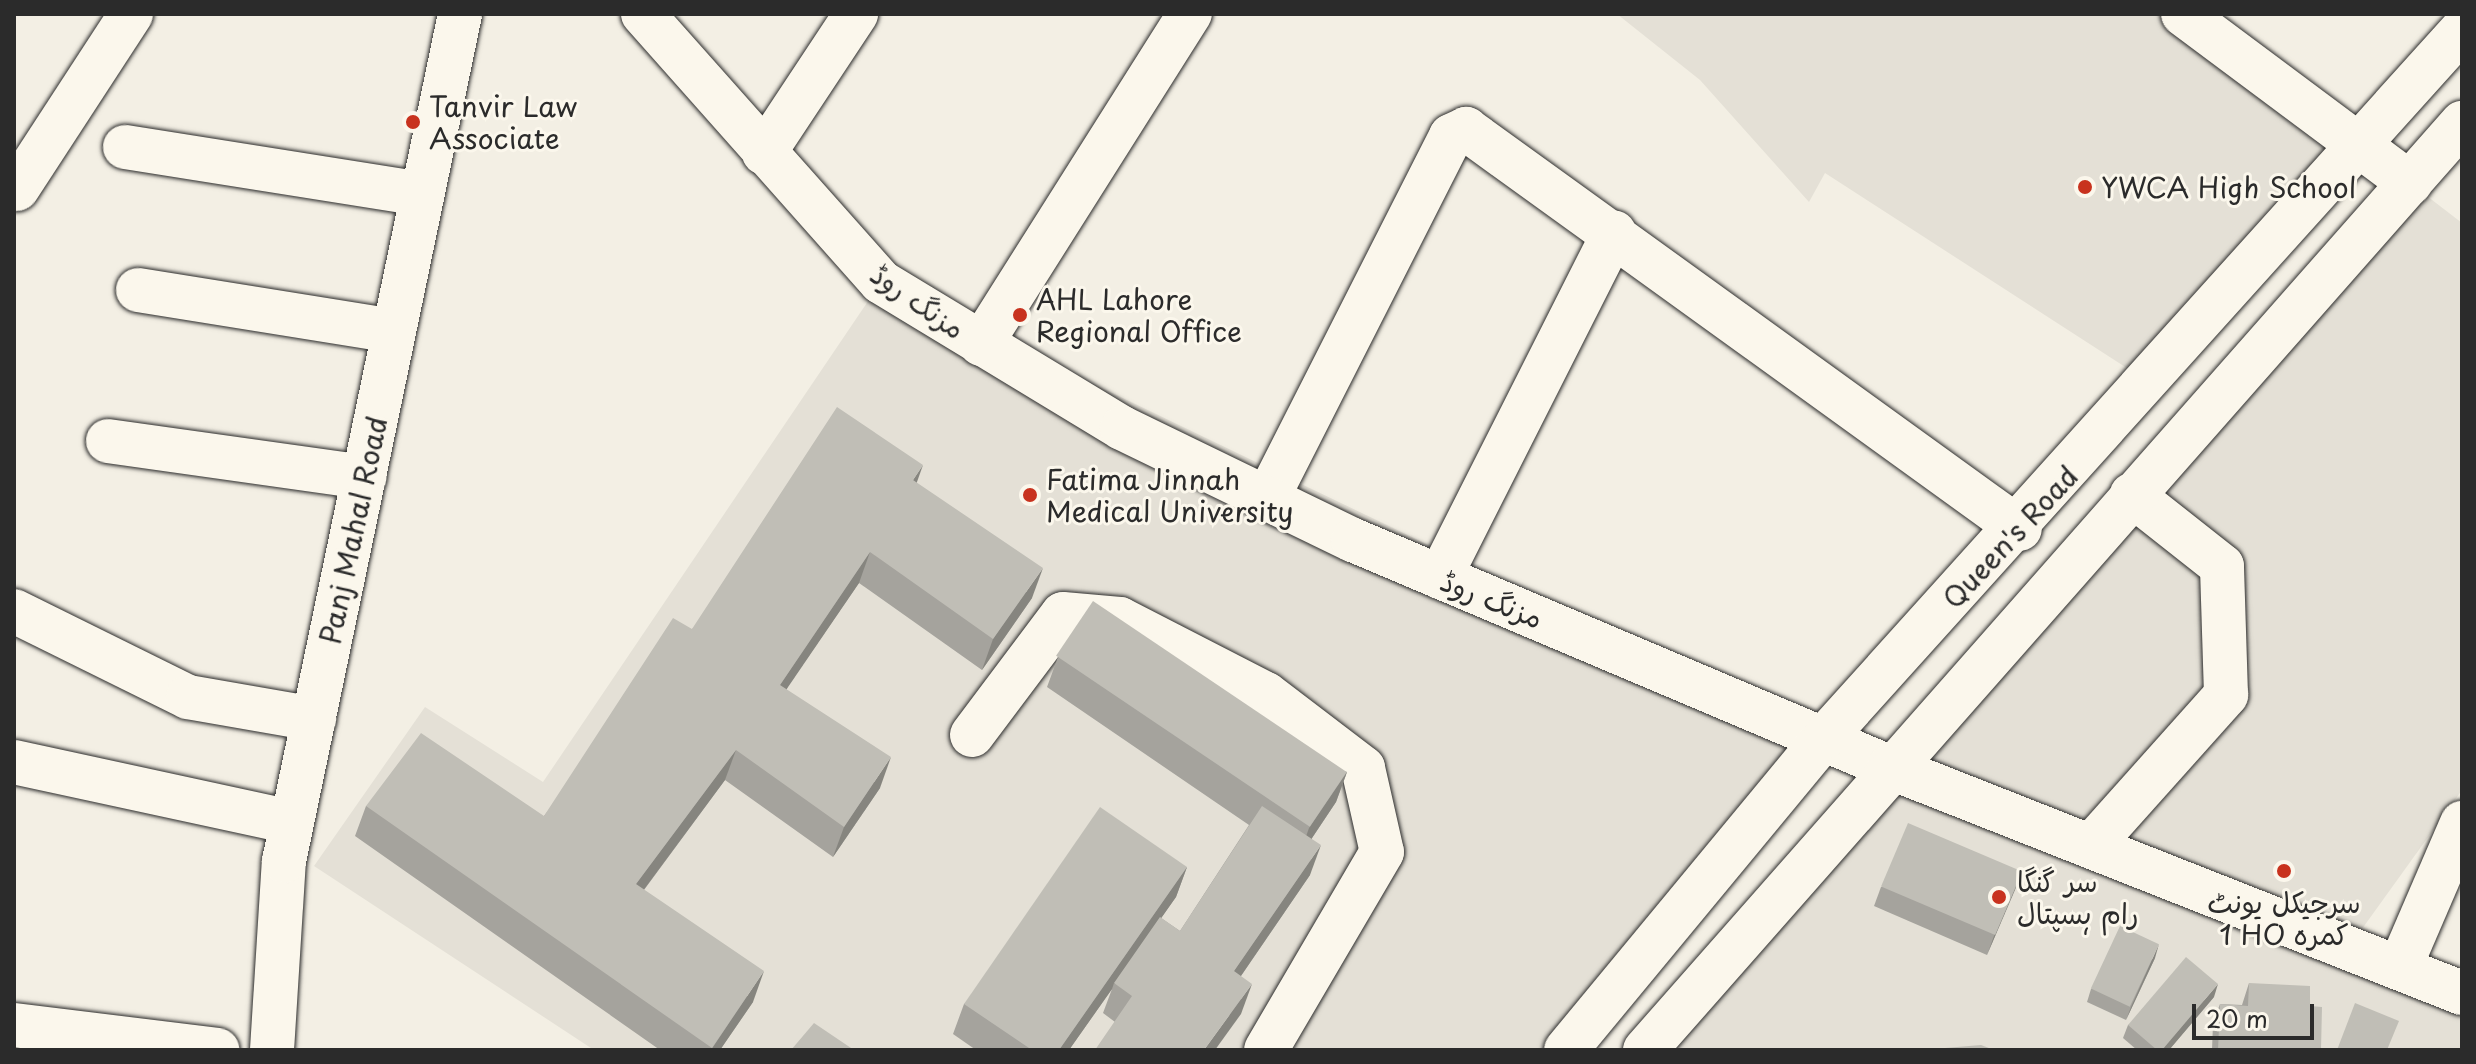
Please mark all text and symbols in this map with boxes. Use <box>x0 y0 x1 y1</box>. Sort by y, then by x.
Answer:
place label: Tanvir Law Associate <box>429 89 577 155</box>
marker: Tanvir Law Associate <box>404 113 422 131</box>
place label: YWCA High School <box>2101 170 2357 204</box>
marker: YWCA High School <box>2076 178 2094 196</box>
street label: مزنگ روڈ <box>865 257 971 345</box>
place label: AHL Lahore Regional Office <box>1036 282 1242 348</box>
marker: AHL Lahore Regional Office <box>1011 306 1029 324</box>
street label: Panj Mahal Road <box>313 414 393 646</box>
street label: Queen's Road <box>1936 459 2084 615</box>
place label: Fatima Jinnah Medical University <box>1046 462 1294 528</box>
marker: Fatima Jinnah Medical University <box>1021 486 1039 504</box>
street label: مزنگ روڈ <box>1436 563 1548 635</box>
marker: سرجیکل یونٹ 1 HO کمرہ <box>2273 860 2295 882</box>
place label: سر گنگا رام ہسپتال <box>2017 864 2139 930</box>
place label: سرجیکل یونٹ 1 HO کمرہ <box>2207 885 2361 951</box>
marker: سر گنگا رام ہسپتال <box>1988 886 2010 908</box>
scale bar <box>2196 988 2318 1038</box>
text: 20 m <box>2206 1000 2268 1036</box>

